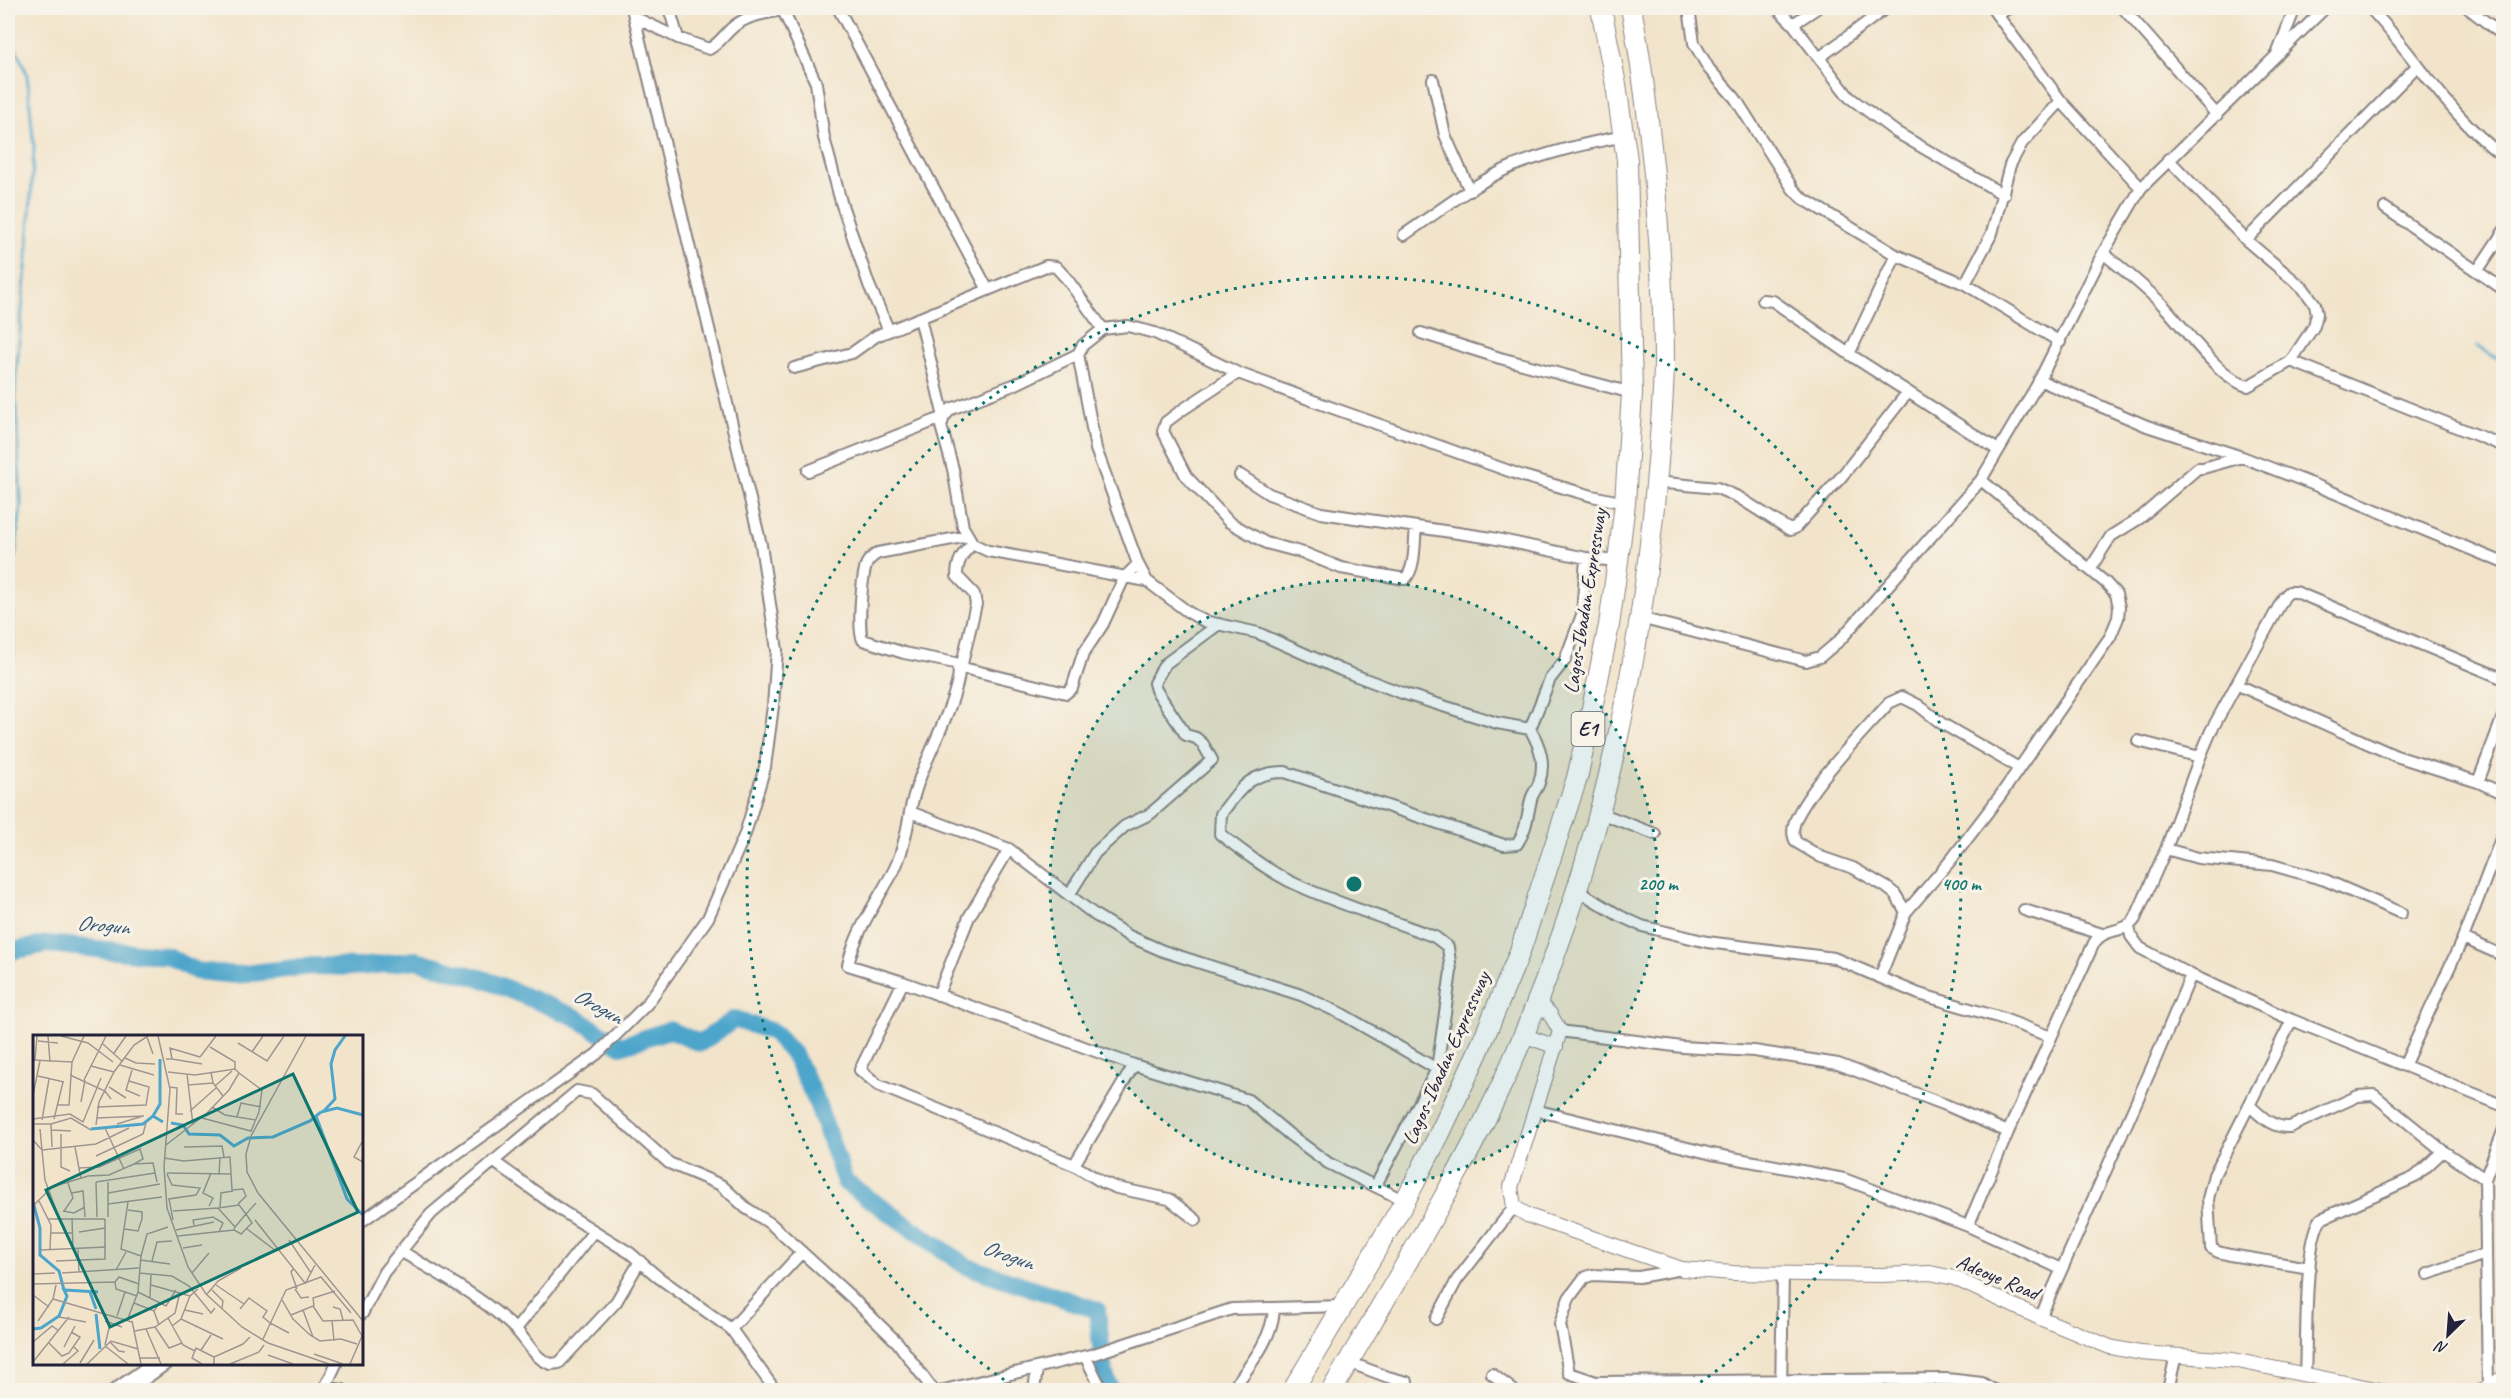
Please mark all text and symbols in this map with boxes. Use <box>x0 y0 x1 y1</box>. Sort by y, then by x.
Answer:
street label: Lagos-Ibadan Expressway <box>1558 505 1613 695</box>
road number: E1 <box>1572 712 1604 746</box>
text: 200 m <box>1639 873 1679 895</box>
text: 400 m <box>1942 873 1982 895</box>
centre of rings <box>1344 874 1364 894</box>
water label: Orogun <box>76 909 132 941</box>
street label: Lagos-Ibadan Expressway <box>1396 966 1497 1148</box>
water label: Orogun <box>568 981 630 1032</box>
inset map <box>33 1035 363 1365</box>
water label: Orogun <box>979 1233 1039 1277</box>
street label: Adeoye Road <box>1953 1248 2046 1307</box>
north arrow <box>2418 1305 2478 1365</box>
text: N <box>2431 1335 2451 1359</box>

